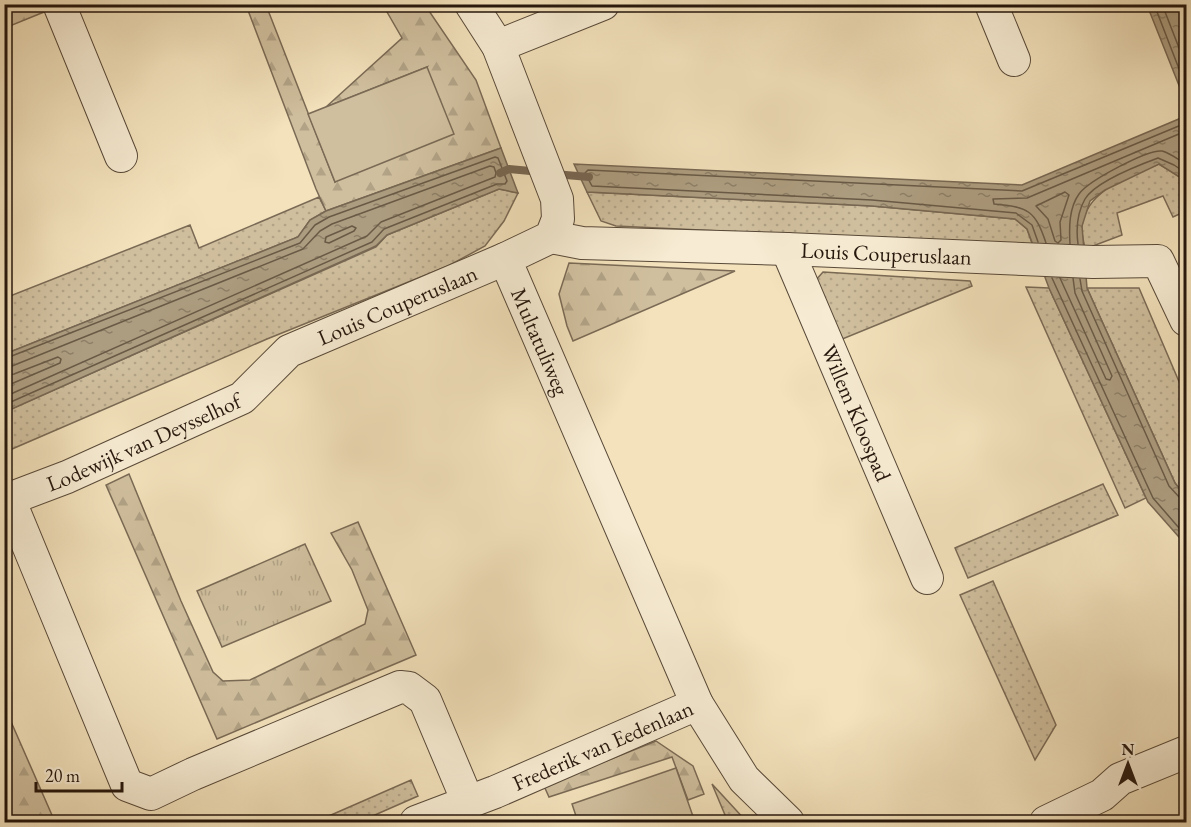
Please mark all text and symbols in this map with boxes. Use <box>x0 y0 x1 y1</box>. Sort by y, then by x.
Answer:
street label: Louis Couperuslaan <box>800 236 973 272</box>
street label: Louis Couperuslaan <box>313 258 482 352</box>
street label: Multatuliweg <box>504 283 576 400</box>
street label: Willem Kloospad <box>814 340 898 487</box>
street label: Lodewijk van Deysselhof <box>43 385 248 498</box>
street label: Frederik van Eedenlaan <box>508 693 698 798</box>
north arrow <box>1098 734 1158 794</box>
text: N <box>1122 739 1135 760</box>
scale bar <box>36 755 122 793</box>
text: 20 m <box>45 764 80 787</box>

